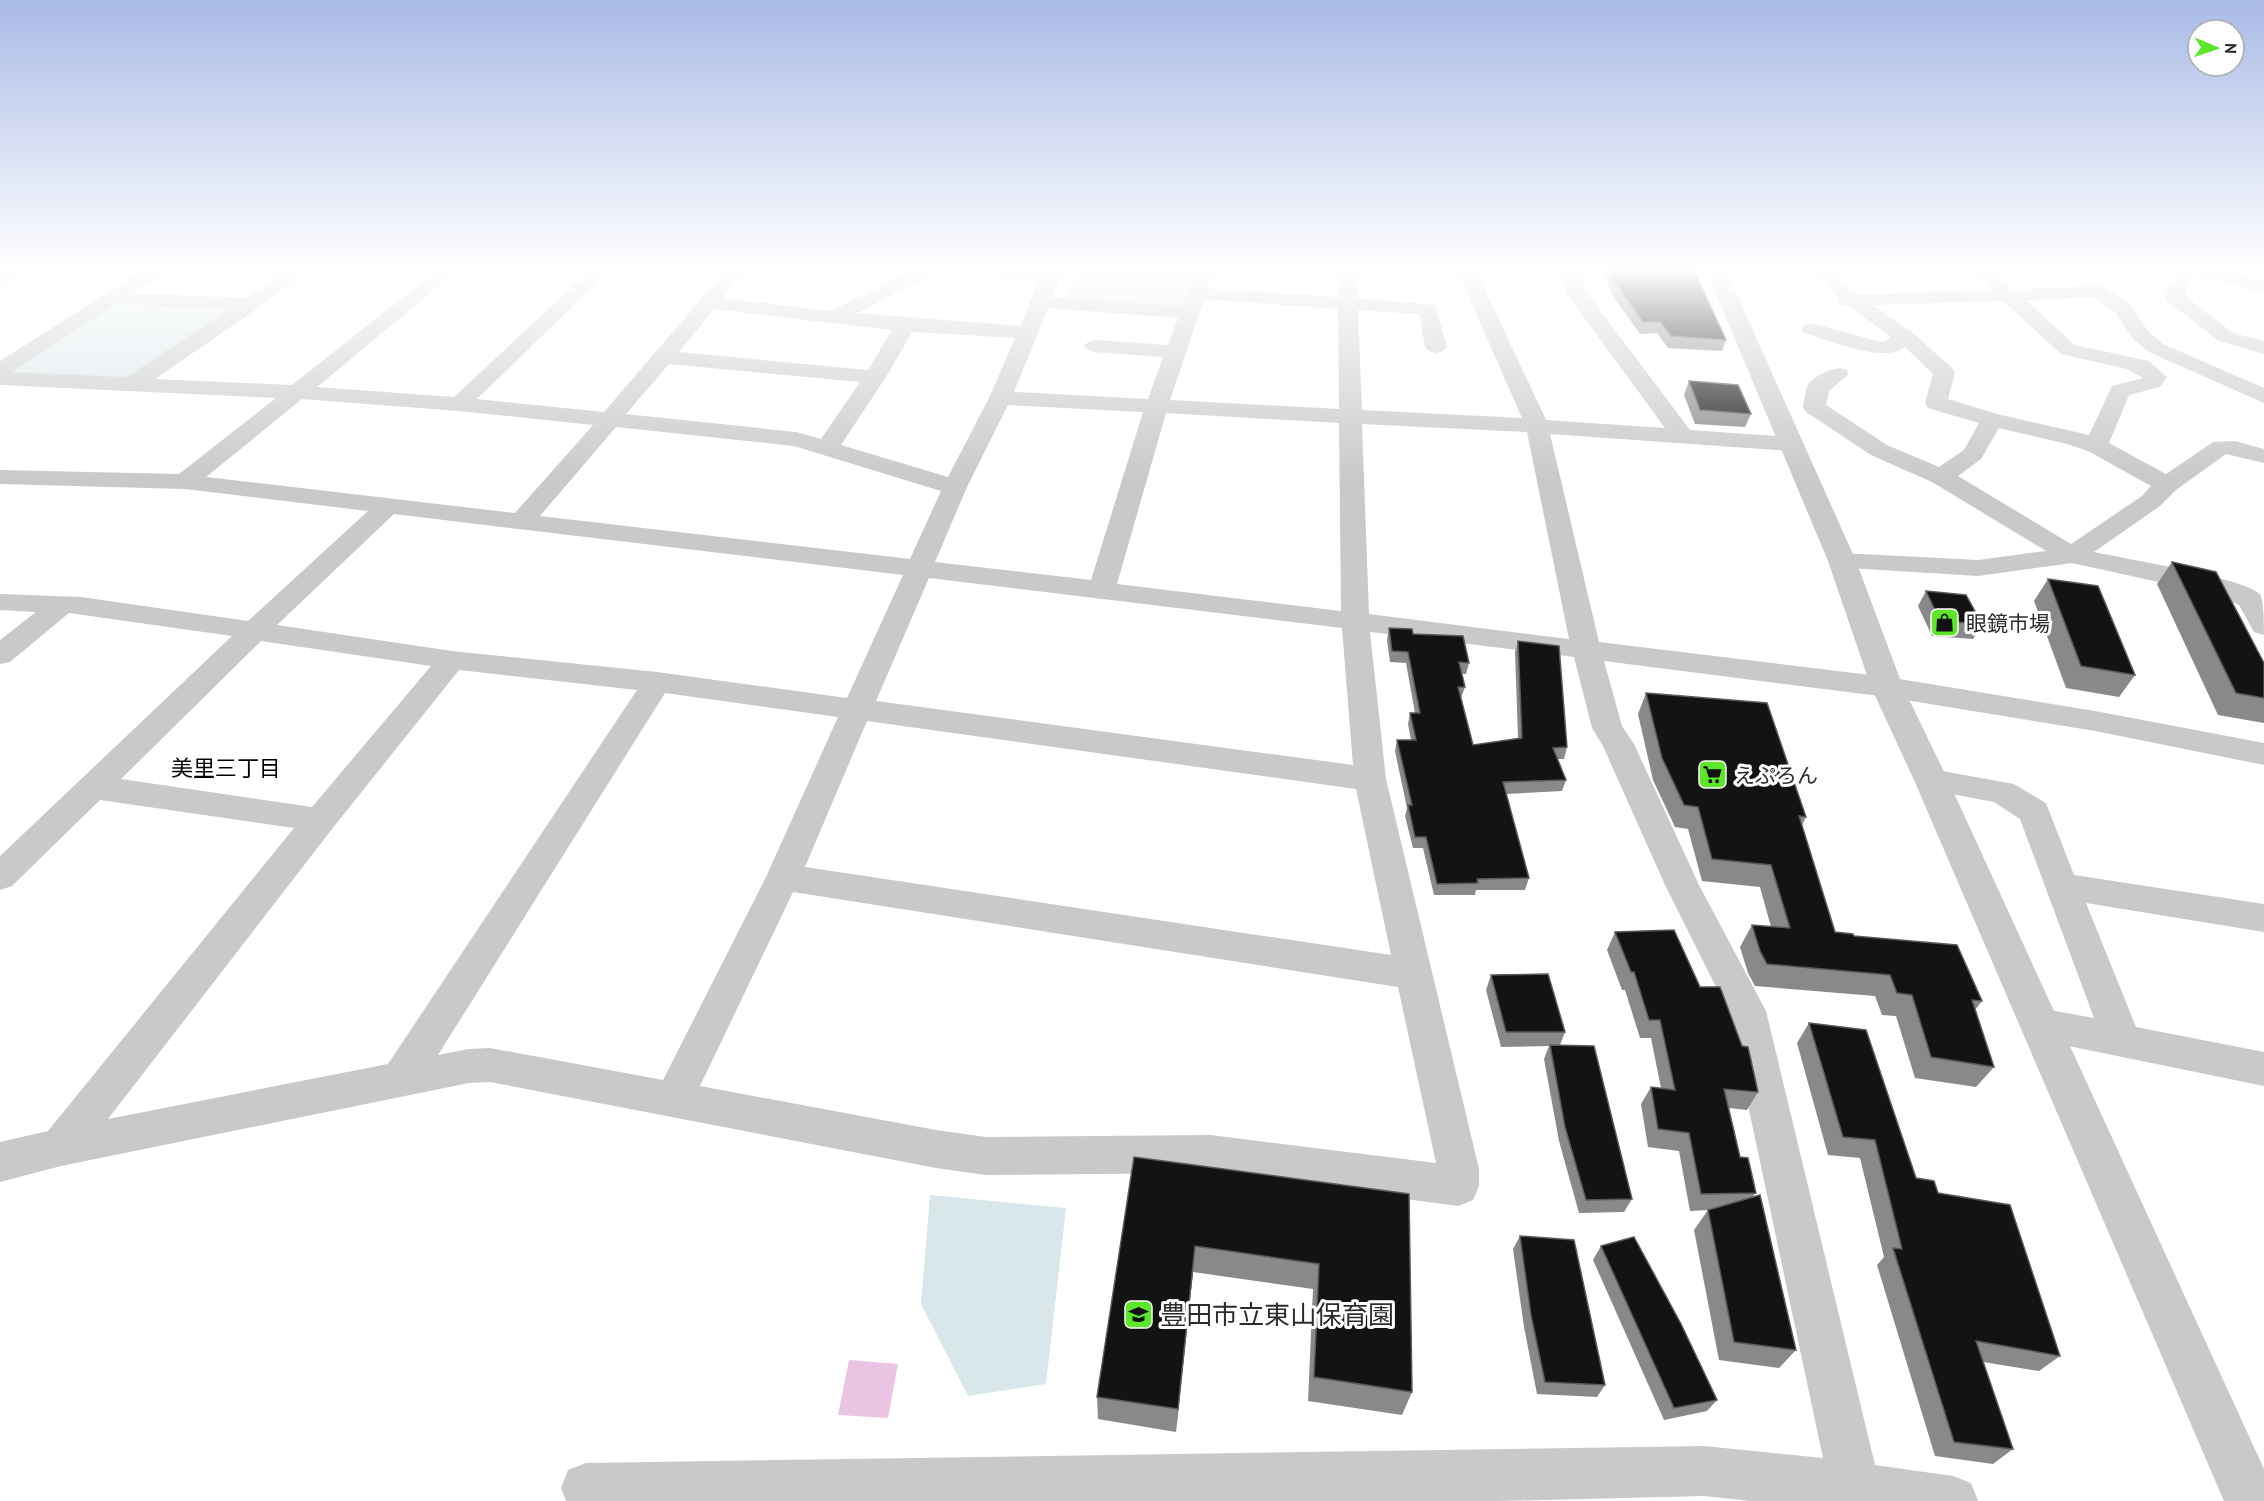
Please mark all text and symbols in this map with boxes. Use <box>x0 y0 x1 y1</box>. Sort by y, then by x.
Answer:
north arrow <box>2186 18 2246 78</box>
text: N <box>2221 43 2241 54</box>
shop icon: 眼鏡市場 <box>1929 607 1961 639</box>
place label: 眼鏡市場 <box>1966 610 2050 637</box>
district label: 美里三丁目 <box>171 754 281 782</box>
supermarket icon: えぷろん <box>1697 759 1729 791</box>
place label: えぷろん <box>1734 762 1818 789</box>
school or university icon: 豊田市立東山保育園 <box>1123 1298 1155 1330</box>
place label: 豊田市立東山保育園 <box>1160 1298 1394 1331</box>

